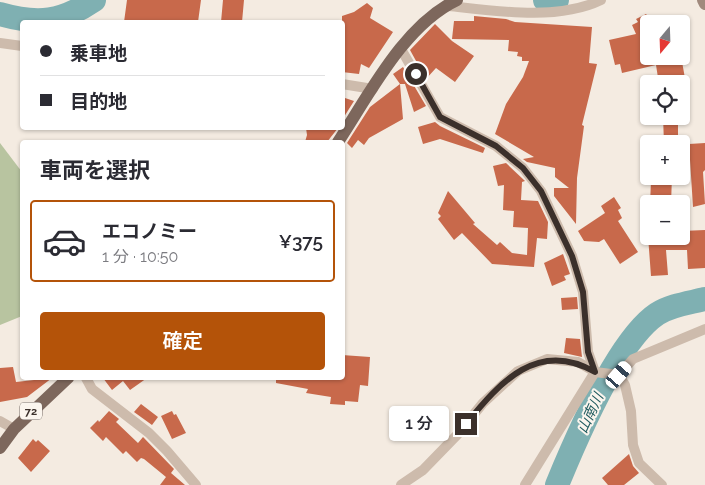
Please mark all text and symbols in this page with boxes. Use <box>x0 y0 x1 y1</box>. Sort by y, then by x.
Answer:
north arrow <box>640 15 690 65</box>
map controls <box>640 15 690 245</box>
text: 乗車地 <box>70 42 127 64</box>
route start <box>405 63 427 85</box>
button: locate <box>640 75 690 125</box>
text: 目的地 <box>70 90 127 112</box>
button: + <box>640 135 690 185</box>
text: 車両を選択 <box>40 157 150 183</box>
button: − <box>640 195 690 245</box>
icon: car <box>42 219 87 264</box>
text: エコノミー <box>102 220 197 242</box>
text: ¥375 <box>279 230 323 252</box>
text: 1 分 · 10:50 <box>102 247 178 266</box>
button: 確定 <box>40 312 325 370</box>
car <box>603 359 634 391</box>
water label: 山南川 <box>574 389 607 435</box>
road number: 72 <box>20 402 42 420</box>
callout: 1 分 <box>388 406 448 442</box>
route end <box>455 413 477 435</box>
text: 1 分 <box>405 414 433 433</box>

